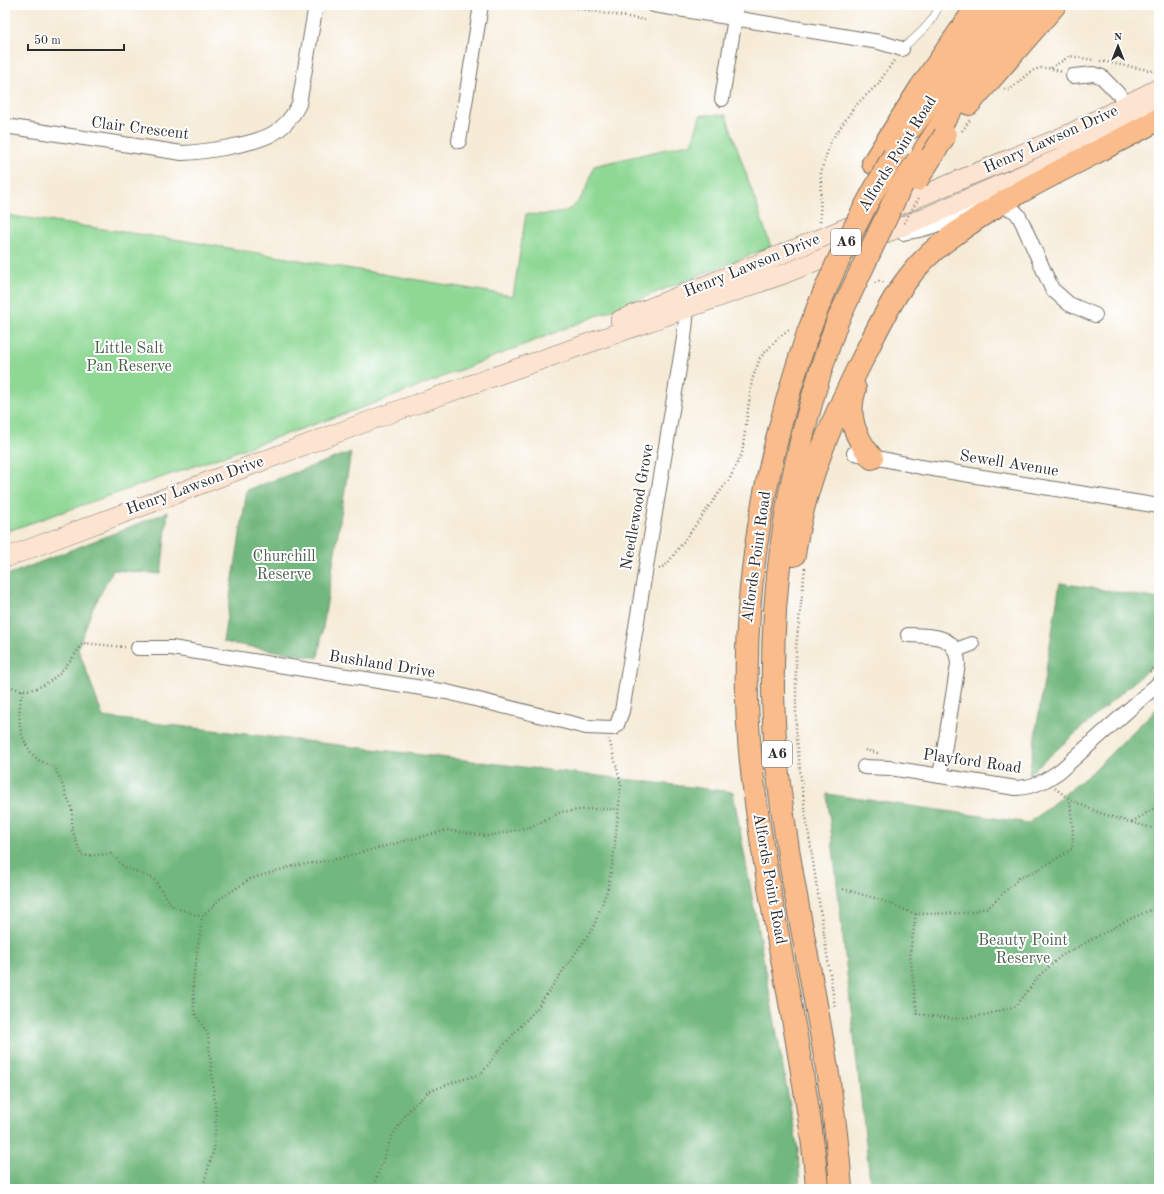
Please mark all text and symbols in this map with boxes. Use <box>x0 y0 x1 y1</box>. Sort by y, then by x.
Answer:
scale bar <box>28 26 124 52</box>
north arrow <box>1098 26 1138 66</box>
text: N <box>1114 32 1123 43</box>
text: 50 m <box>34 34 61 47</box>
street label: Alfords Point Road <box>856 93 940 215</box>
street label: Henry Lawson Drive <box>981 103 1121 177</box>
street label: Clair Crescent <box>90 115 190 143</box>
road number: A6 <box>831 229 861 255</box>
street label: Henry Lawson Drive <box>682 231 822 301</box>
park label: Little Salt Pan Reserve <box>86 341 172 375</box>
street label: Needlewood Grove <box>619 443 657 571</box>
street label: Sewell Avenue <box>958 448 1060 480</box>
street label: Henry Lawson Drive <box>124 454 266 518</box>
street label: Alfords Point Road <box>740 490 774 624</box>
park label: Churchill Reserve <box>252 549 316 583</box>
street label: Bushland Drive <box>328 649 436 681</box>
road number: A6 <box>762 741 792 767</box>
street label: Playford Road <box>922 747 1022 777</box>
street label: Alfords Point Road <box>750 812 788 946</box>
park label: Beauty Point Reserve <box>978 933 1068 967</box>

